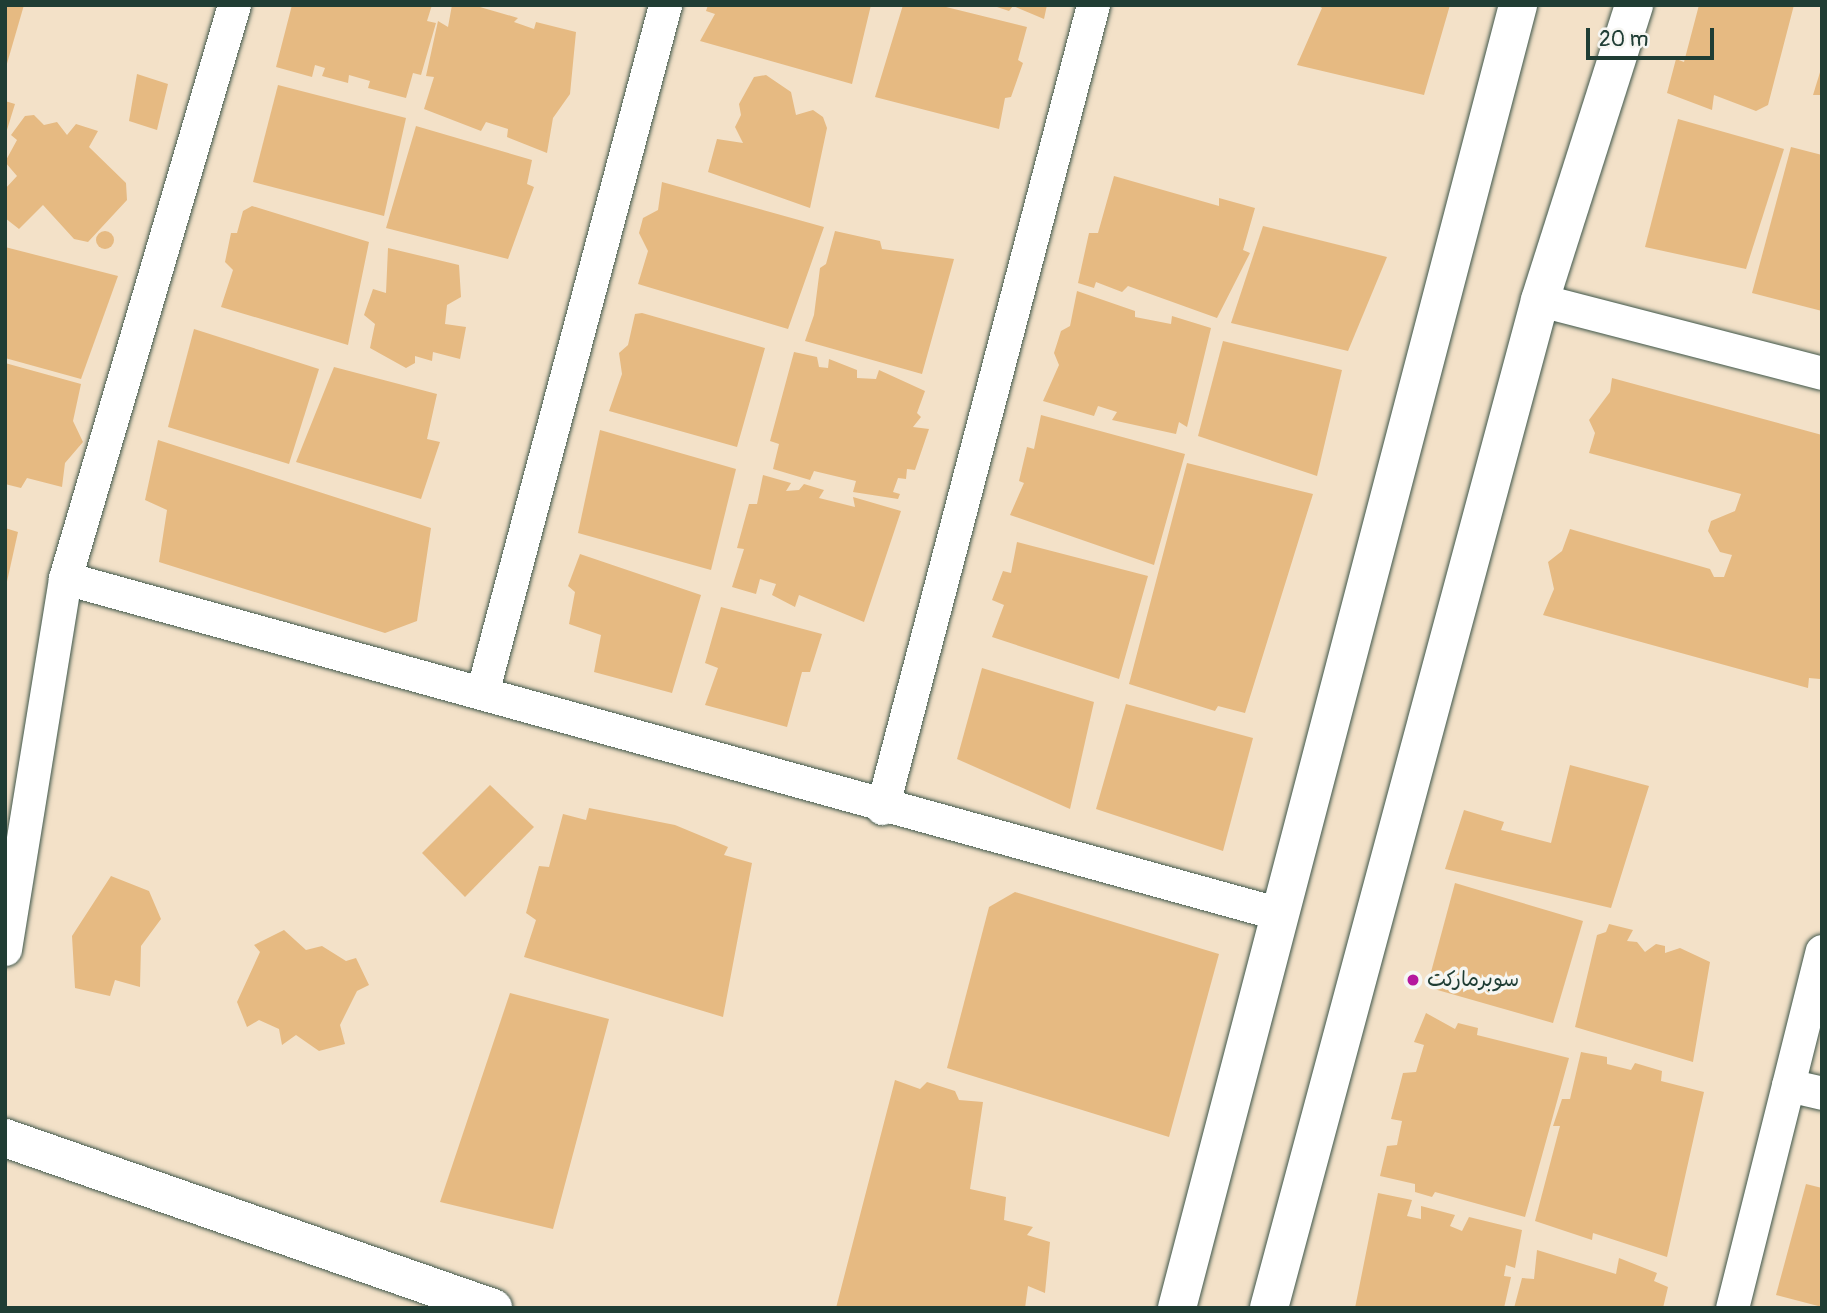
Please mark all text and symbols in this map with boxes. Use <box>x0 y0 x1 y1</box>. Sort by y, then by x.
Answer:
scale bar <box>1589 14 1717 58</box>
text: 20 m <box>1599 26 1648 53</box>
place label: سوبرماركت <box>1427 967 1519 993</box>
marker: سوبرماركت <box>1405 972 1421 988</box>

